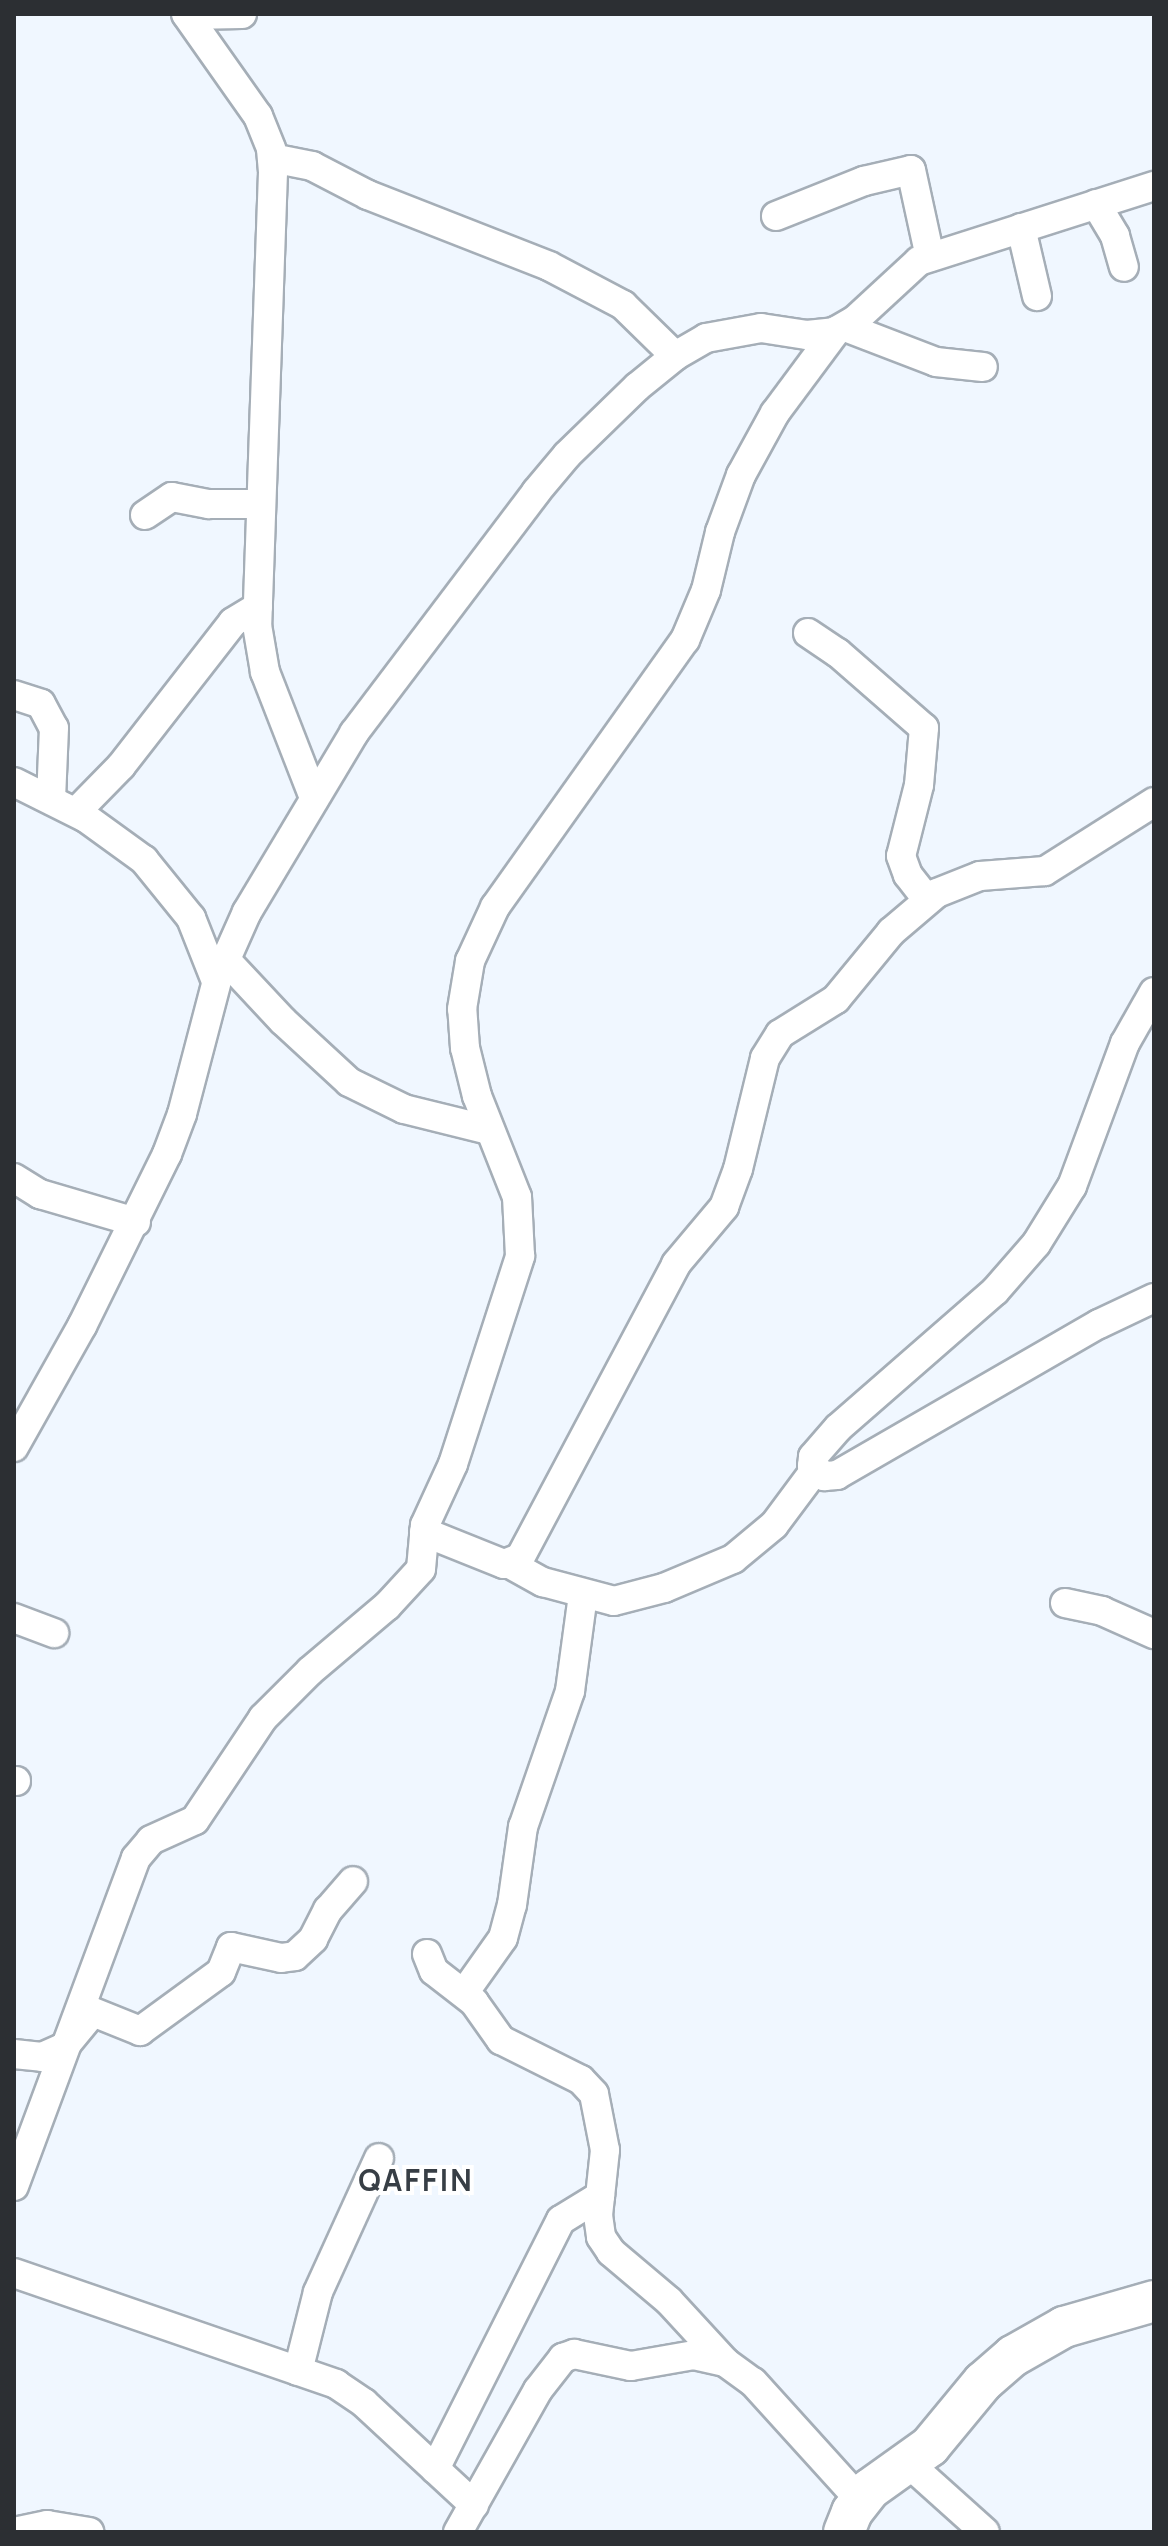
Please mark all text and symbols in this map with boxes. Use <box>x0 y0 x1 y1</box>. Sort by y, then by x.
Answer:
district label: QAFFIN <box>358 2162 474 2198</box>

